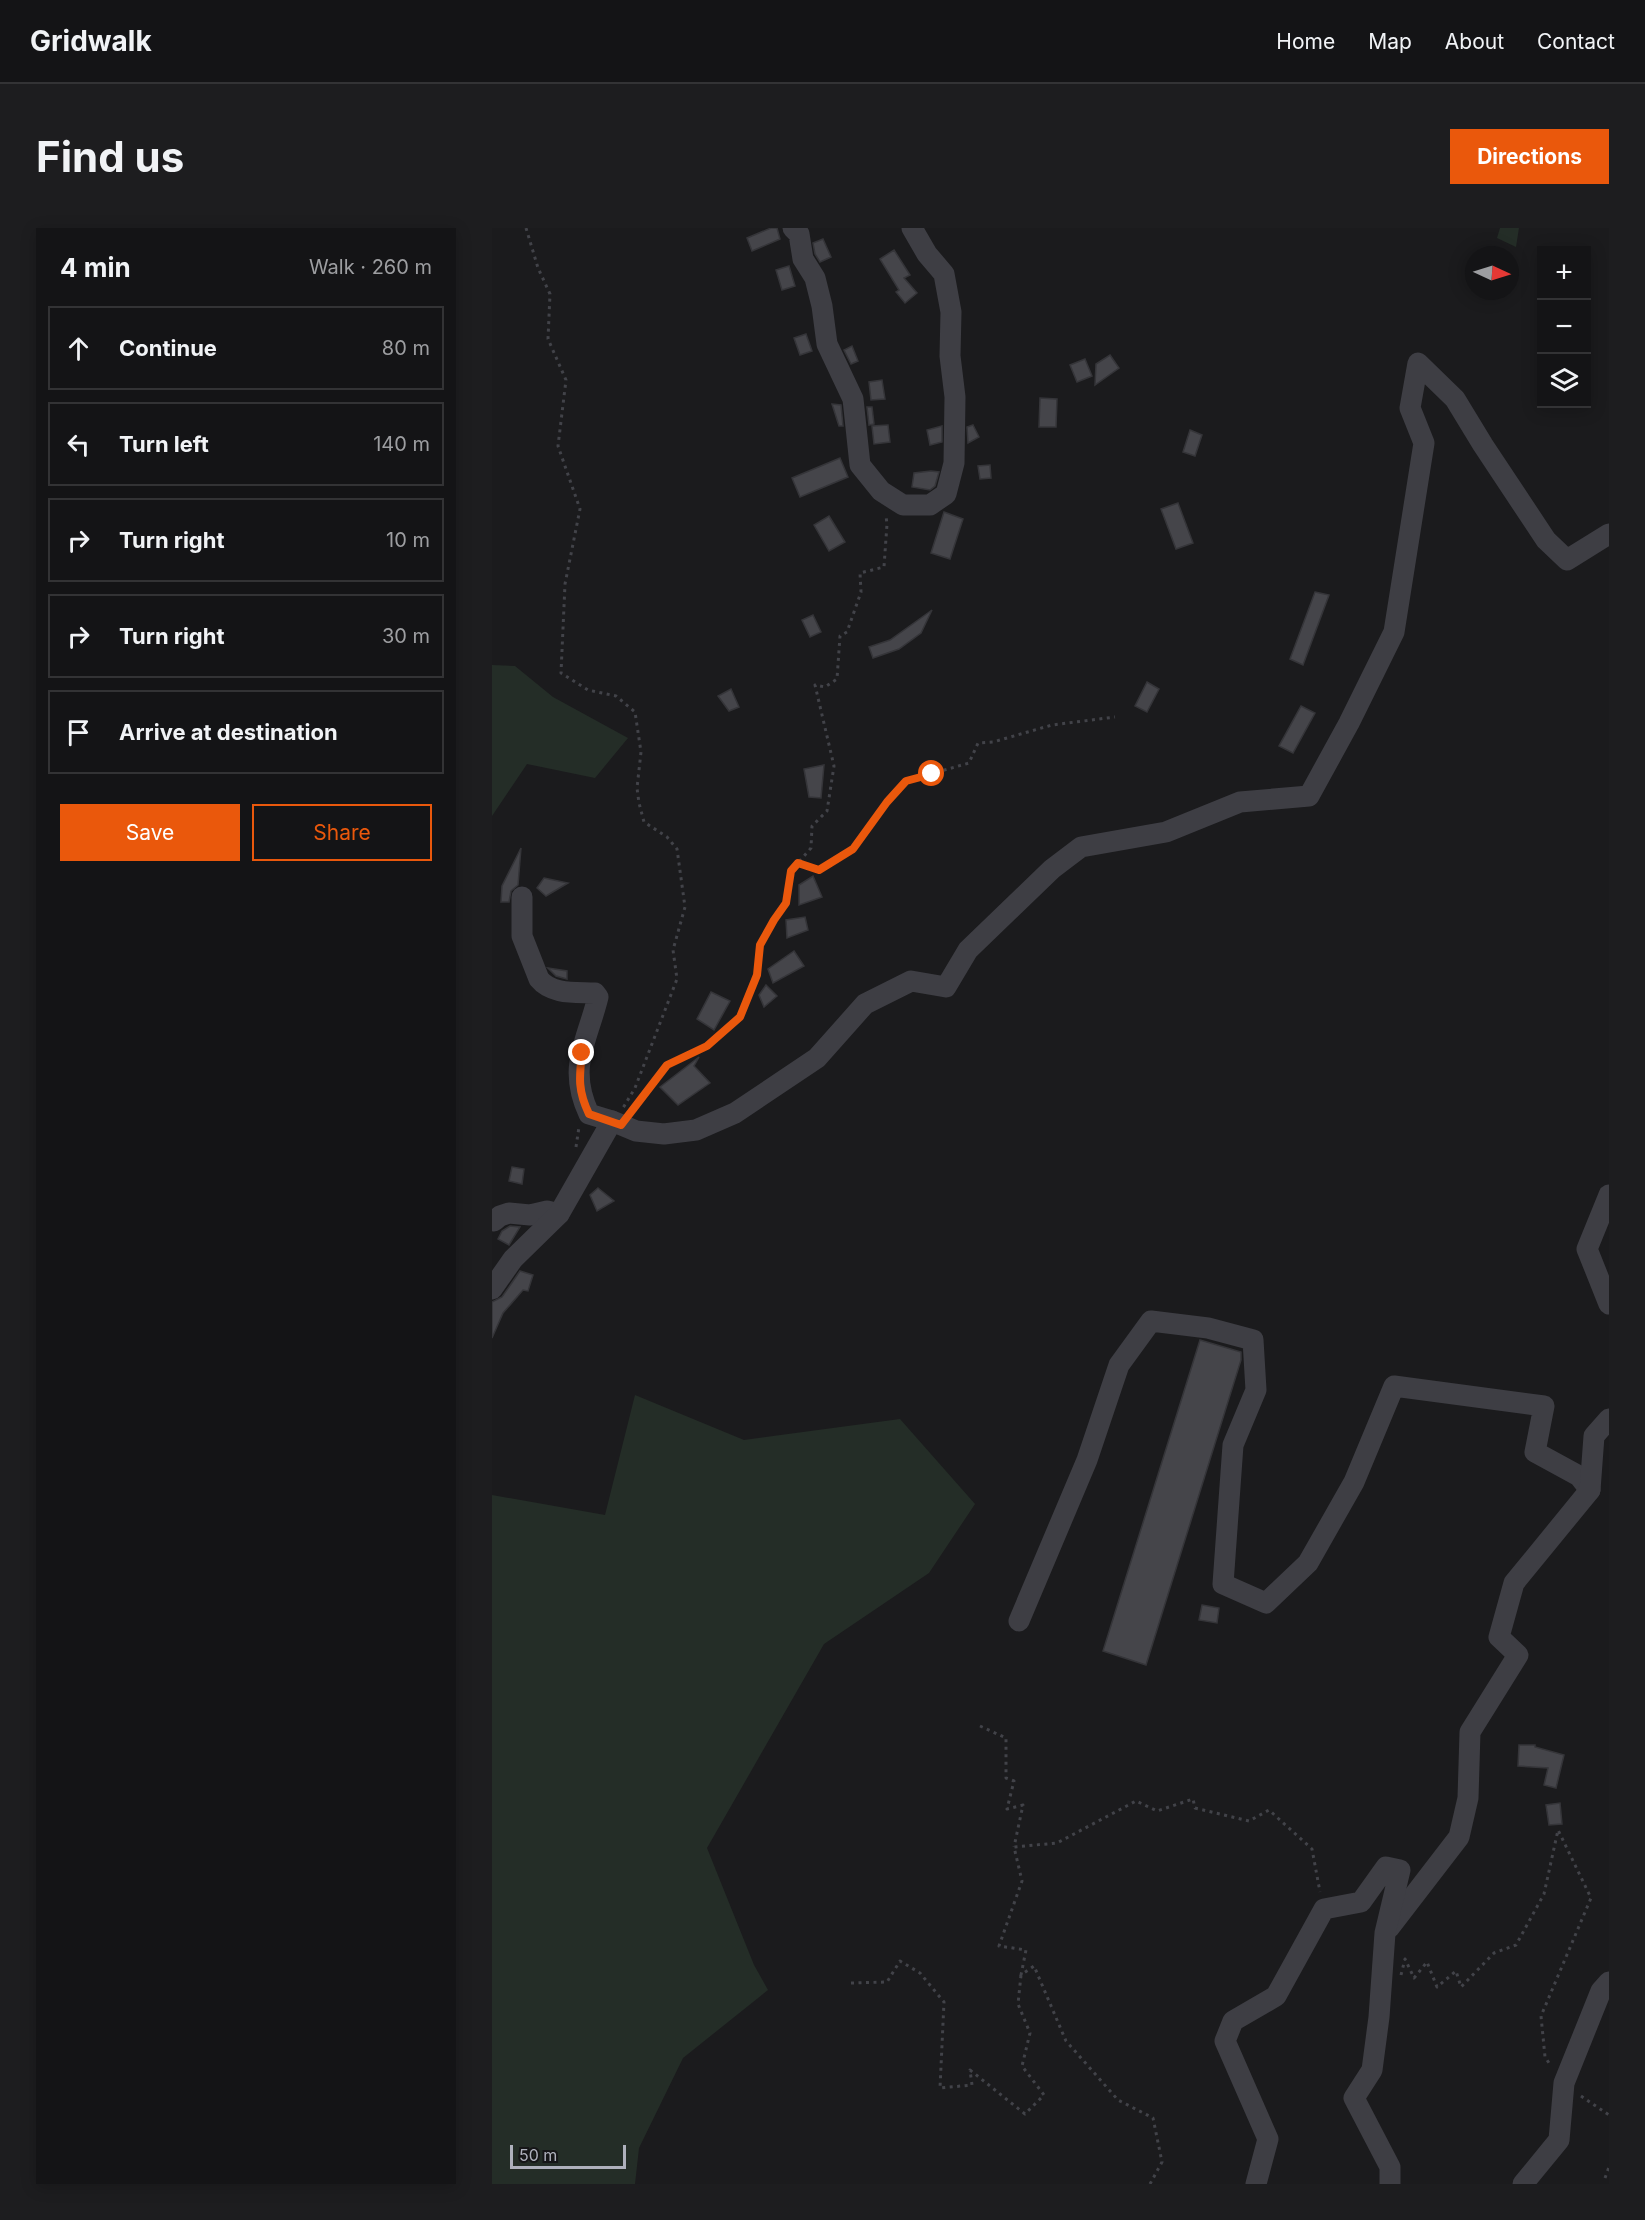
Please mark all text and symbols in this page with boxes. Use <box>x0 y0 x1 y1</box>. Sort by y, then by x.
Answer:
text: Gridwalk <box>30 24 152 58</box>
text: Home <box>1276 29 1335 54</box>
text: Map <box>1368 29 1412 54</box>
text: About <box>1445 29 1504 54</box>
text: Contact <box>1537 29 1615 54</box>
button: Directions <box>1450 129 1609 184</box>
text: Find us <box>36 131 184 182</box>
north arrow <box>1465 246 1519 300</box>
map controls <box>1537 246 1591 408</box>
button: + <box>1537 246 1591 300</box>
text: 4 min <box>60 252 131 283</box>
text: Walk · 260 m <box>309 255 432 279</box>
button: − <box>1537 300 1591 354</box>
icon: ahead <box>62 332 95 365</box>
text: Continue <box>119 335 217 361</box>
text: 80 m <box>382 336 430 360</box>
button: layers <box>1537 354 1591 408</box>
icon: left <box>62 428 95 461</box>
text: Turn left <box>119 431 209 457</box>
text: 140 m <box>373 432 430 456</box>
icon: right <box>62 524 95 557</box>
text: Turn right <box>119 527 225 553</box>
text: 10 m <box>386 528 430 552</box>
icon: right <box>62 620 95 653</box>
text: Turn right <box>119 623 225 649</box>
text: 30 m <box>382 624 430 648</box>
icon: arrive <box>62 716 95 749</box>
text: Arrive at destination <box>119 719 338 745</box>
route start <box>918 760 944 786</box>
button: Save <box>60 804 240 861</box>
button: Share <box>252 804 432 861</box>
route end <box>568 1039 594 1065</box>
scale bar <box>510 2142 626 2170</box>
text: 50 m <box>519 2145 557 2165</box>

